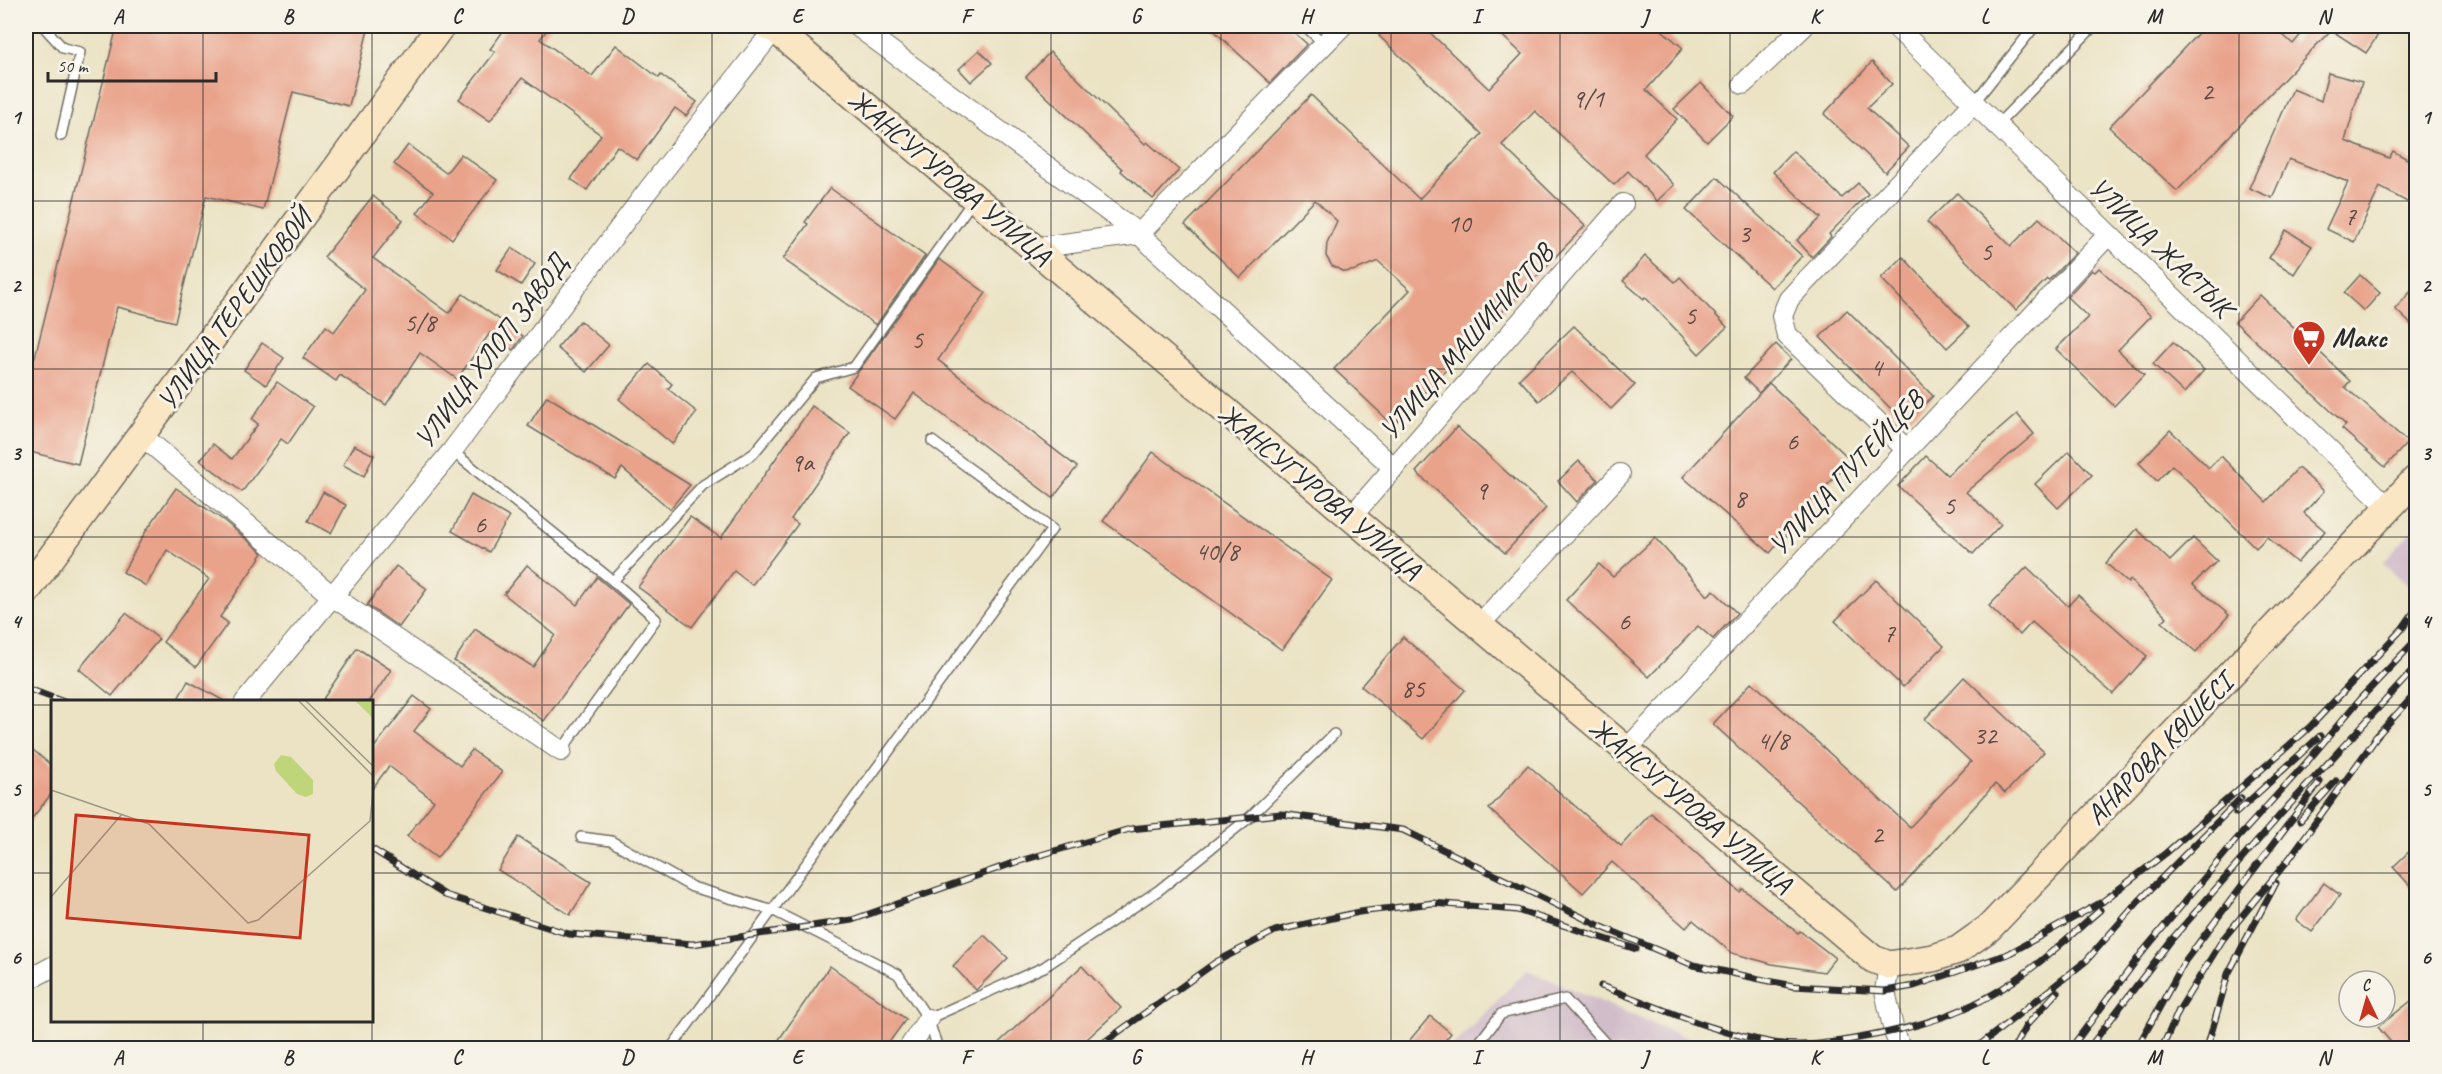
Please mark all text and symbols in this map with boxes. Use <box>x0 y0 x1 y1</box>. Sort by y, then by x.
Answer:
text: A <box>113 4 125 29</box>
text: B <box>283 4 295 29</box>
text: C <box>452 4 464 29</box>
text: D <box>621 4 635 29</box>
text: E <box>792 4 806 29</box>
text: F <box>961 4 975 29</box>
text: G <box>1131 4 1144 29</box>
text: H <box>1300 4 1315 29</box>
text: I <box>1472 4 1485 29</box>
text: J <box>1640 4 1652 29</box>
text: K <box>1810 4 1824 29</box>
text: L <box>1981 4 1991 29</box>
text: M <box>2147 4 2164 29</box>
text: N <box>2318 4 2334 29</box>
scale bar <box>48 45 216 83</box>
text: 50 m <box>57 55 90 77</box>
house number: 2 <box>2201 75 2215 108</box>
street label: ЖАНСУГУРОВА УЛИЦА <box>841 82 1060 273</box>
house number: 9/1 <box>1572 82 1605 115</box>
text: 1 <box>12 105 23 130</box>
text: 1 <box>2422 105 2433 130</box>
street label: УЛИЦА ЖАСТЫК <box>2082 170 2245 329</box>
street label: УЛИЦА ТЕРЕШКОВОЙ <box>149 198 321 417</box>
house number: 7 <box>2344 200 2357 233</box>
house number: 10 <box>1447 207 1473 240</box>
house number: 3 <box>1738 217 1752 250</box>
street label: УЛИЦА МАШИНИСТОВ <box>1372 234 1563 447</box>
house number: 5 <box>1980 235 1993 268</box>
street label: УЛИЦА ХЛОП ЗАВОД <box>406 246 577 455</box>
text: 2 <box>12 273 23 298</box>
text: 2 <box>2422 273 2433 298</box>
house number: 5 <box>1684 299 1697 332</box>
house number: 5/8 <box>404 306 438 339</box>
supermarket icon: Макс <box>2291 319 2327 366</box>
place label: Макс <box>2332 320 2388 355</box>
house number: 5 <box>911 323 924 356</box>
house number: 4 <box>1870 351 1884 384</box>
street label: УЛИЦА ПУТЕЙЦЕВ <box>1761 381 1934 562</box>
street label: ЖАНСУГУРОВА УЛИЦА <box>1211 396 1430 587</box>
house number: 6 <box>1786 425 1799 458</box>
text: 3 <box>12 441 23 466</box>
text: 3 <box>2422 441 2433 466</box>
house number: 9а <box>790 446 815 479</box>
house number: 9 <box>1475 474 1489 507</box>
house number: 8 <box>1734 482 1748 515</box>
house number: 5 <box>1943 489 1956 522</box>
house number: 6 <box>474 508 487 541</box>
house number: 40/8 <box>1195 535 1241 568</box>
house number: 6 <box>1618 605 1631 638</box>
text: 4 <box>12 609 24 634</box>
text: 4 <box>2422 609 2434 634</box>
house number: 7 <box>1883 617 1896 650</box>
street label: АНАРОВА КӨШЕСІ <box>2078 662 2244 832</box>
house number: 85 <box>1401 672 1426 705</box>
inset map <box>51 700 374 1023</box>
street label: ЖАНСУГУРОВА УЛИЦА <box>1582 710 1801 901</box>
house number: 32 <box>1973 719 1999 752</box>
house number: 4/8 <box>1757 724 1791 757</box>
text: 5 <box>12 777 23 802</box>
text: 5 <box>2422 777 2433 802</box>
house number: 2 <box>1871 818 1885 851</box>
text: 6 <box>11 945 22 970</box>
text: 6 <box>2421 945 2432 970</box>
north arrow <box>2337 969 2397 1029</box>
text: С <box>2361 975 2373 995</box>
text: A <box>113 1045 125 1070</box>
text: B <box>283 1045 295 1070</box>
text: C <box>452 1045 464 1070</box>
text: D <box>621 1045 635 1070</box>
text: E <box>792 1045 806 1070</box>
text: F <box>961 1045 975 1070</box>
text: G <box>1131 1045 1144 1070</box>
text: H <box>1300 1045 1315 1070</box>
text: I <box>1472 1045 1485 1070</box>
text: J <box>1640 1045 1652 1070</box>
text: K <box>1810 1045 1824 1070</box>
text: L <box>1981 1045 1991 1070</box>
text: M <box>2147 1045 2164 1070</box>
text: N <box>2318 1045 2334 1070</box>

